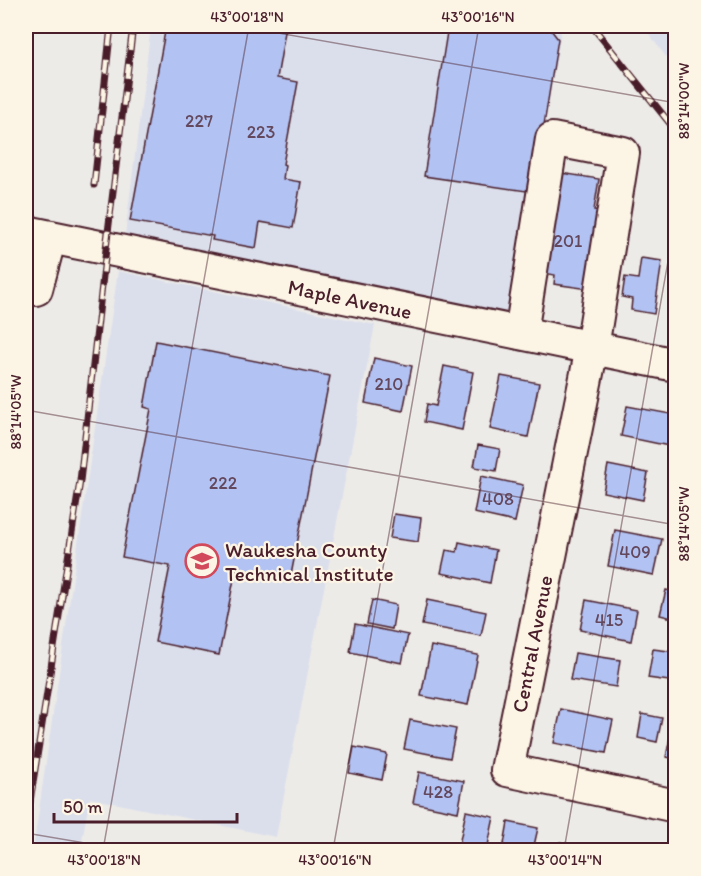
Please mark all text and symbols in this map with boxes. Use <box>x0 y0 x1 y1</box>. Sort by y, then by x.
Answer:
text: 43°00'18"N <box>210 8 284 26</box>
text: 43°00'16"N <box>441 8 515 26</box>
text: 88°14'00"W <box>675 63 693 139</box>
house number: 227 <box>185 110 213 132</box>
house number: 223 <box>247 121 276 143</box>
house number: 201 <box>554 230 582 252</box>
street label: Maple Avenue <box>286 274 414 324</box>
house number: 210 <box>375 373 403 395</box>
text: 88°14'05"W <box>7 374 25 450</box>
house number: 222 <box>209 472 238 494</box>
text: 88°14'05"W <box>675 486 693 562</box>
house number: 408 <box>482 488 514 510</box>
place label: Waukesha County Technical Institute <box>225 537 394 586</box>
house number: 409 <box>619 541 651 563</box>
school or university icon: Waukesha County Technical Institute <box>184 543 220 579</box>
street label: Central Avenue <box>506 573 558 715</box>
house number: 415 <box>595 609 623 631</box>
house number: 428 <box>423 781 453 803</box>
scale bar <box>54 786 237 824</box>
text: 50 m <box>63 796 103 818</box>
text: 43°00'18"N <box>67 851 141 869</box>
text: 43°00'16"N <box>298 851 372 869</box>
text: 43°00'14"N <box>528 851 602 869</box>

